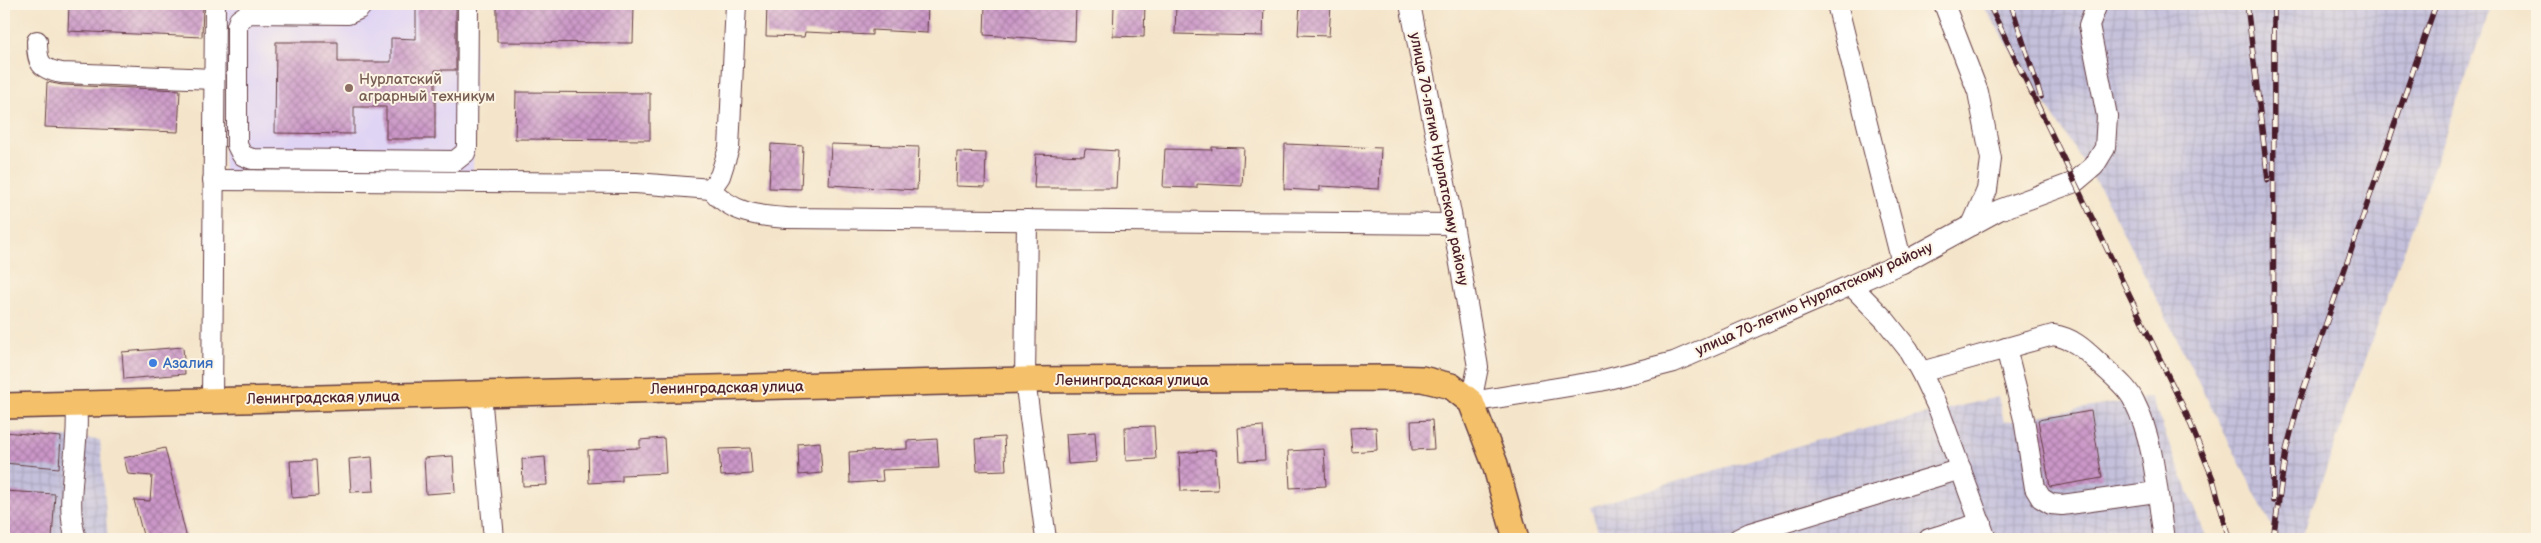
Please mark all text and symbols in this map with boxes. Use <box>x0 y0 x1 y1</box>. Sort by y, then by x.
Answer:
street label: улица 70-летию Нурлатскому району <box>1405 31 1473 287</box>
place label: Нурлатский аграрный техникум <box>359 70 495 106</box>
marker: Нурлатский аграрный техникум <box>343 82 355 94</box>
street label: улица 70-летию Нурлатскому району <box>1692 238 1936 360</box>
place label: Азалия <box>162 354 213 373</box>
marker: Азалия <box>147 357 159 369</box>
street label: Ленинградская улица <box>1054 371 1209 390</box>
street label: Ленинградская улица <box>649 377 804 399</box>
street label: Ленинградская улица <box>245 387 400 409</box>

